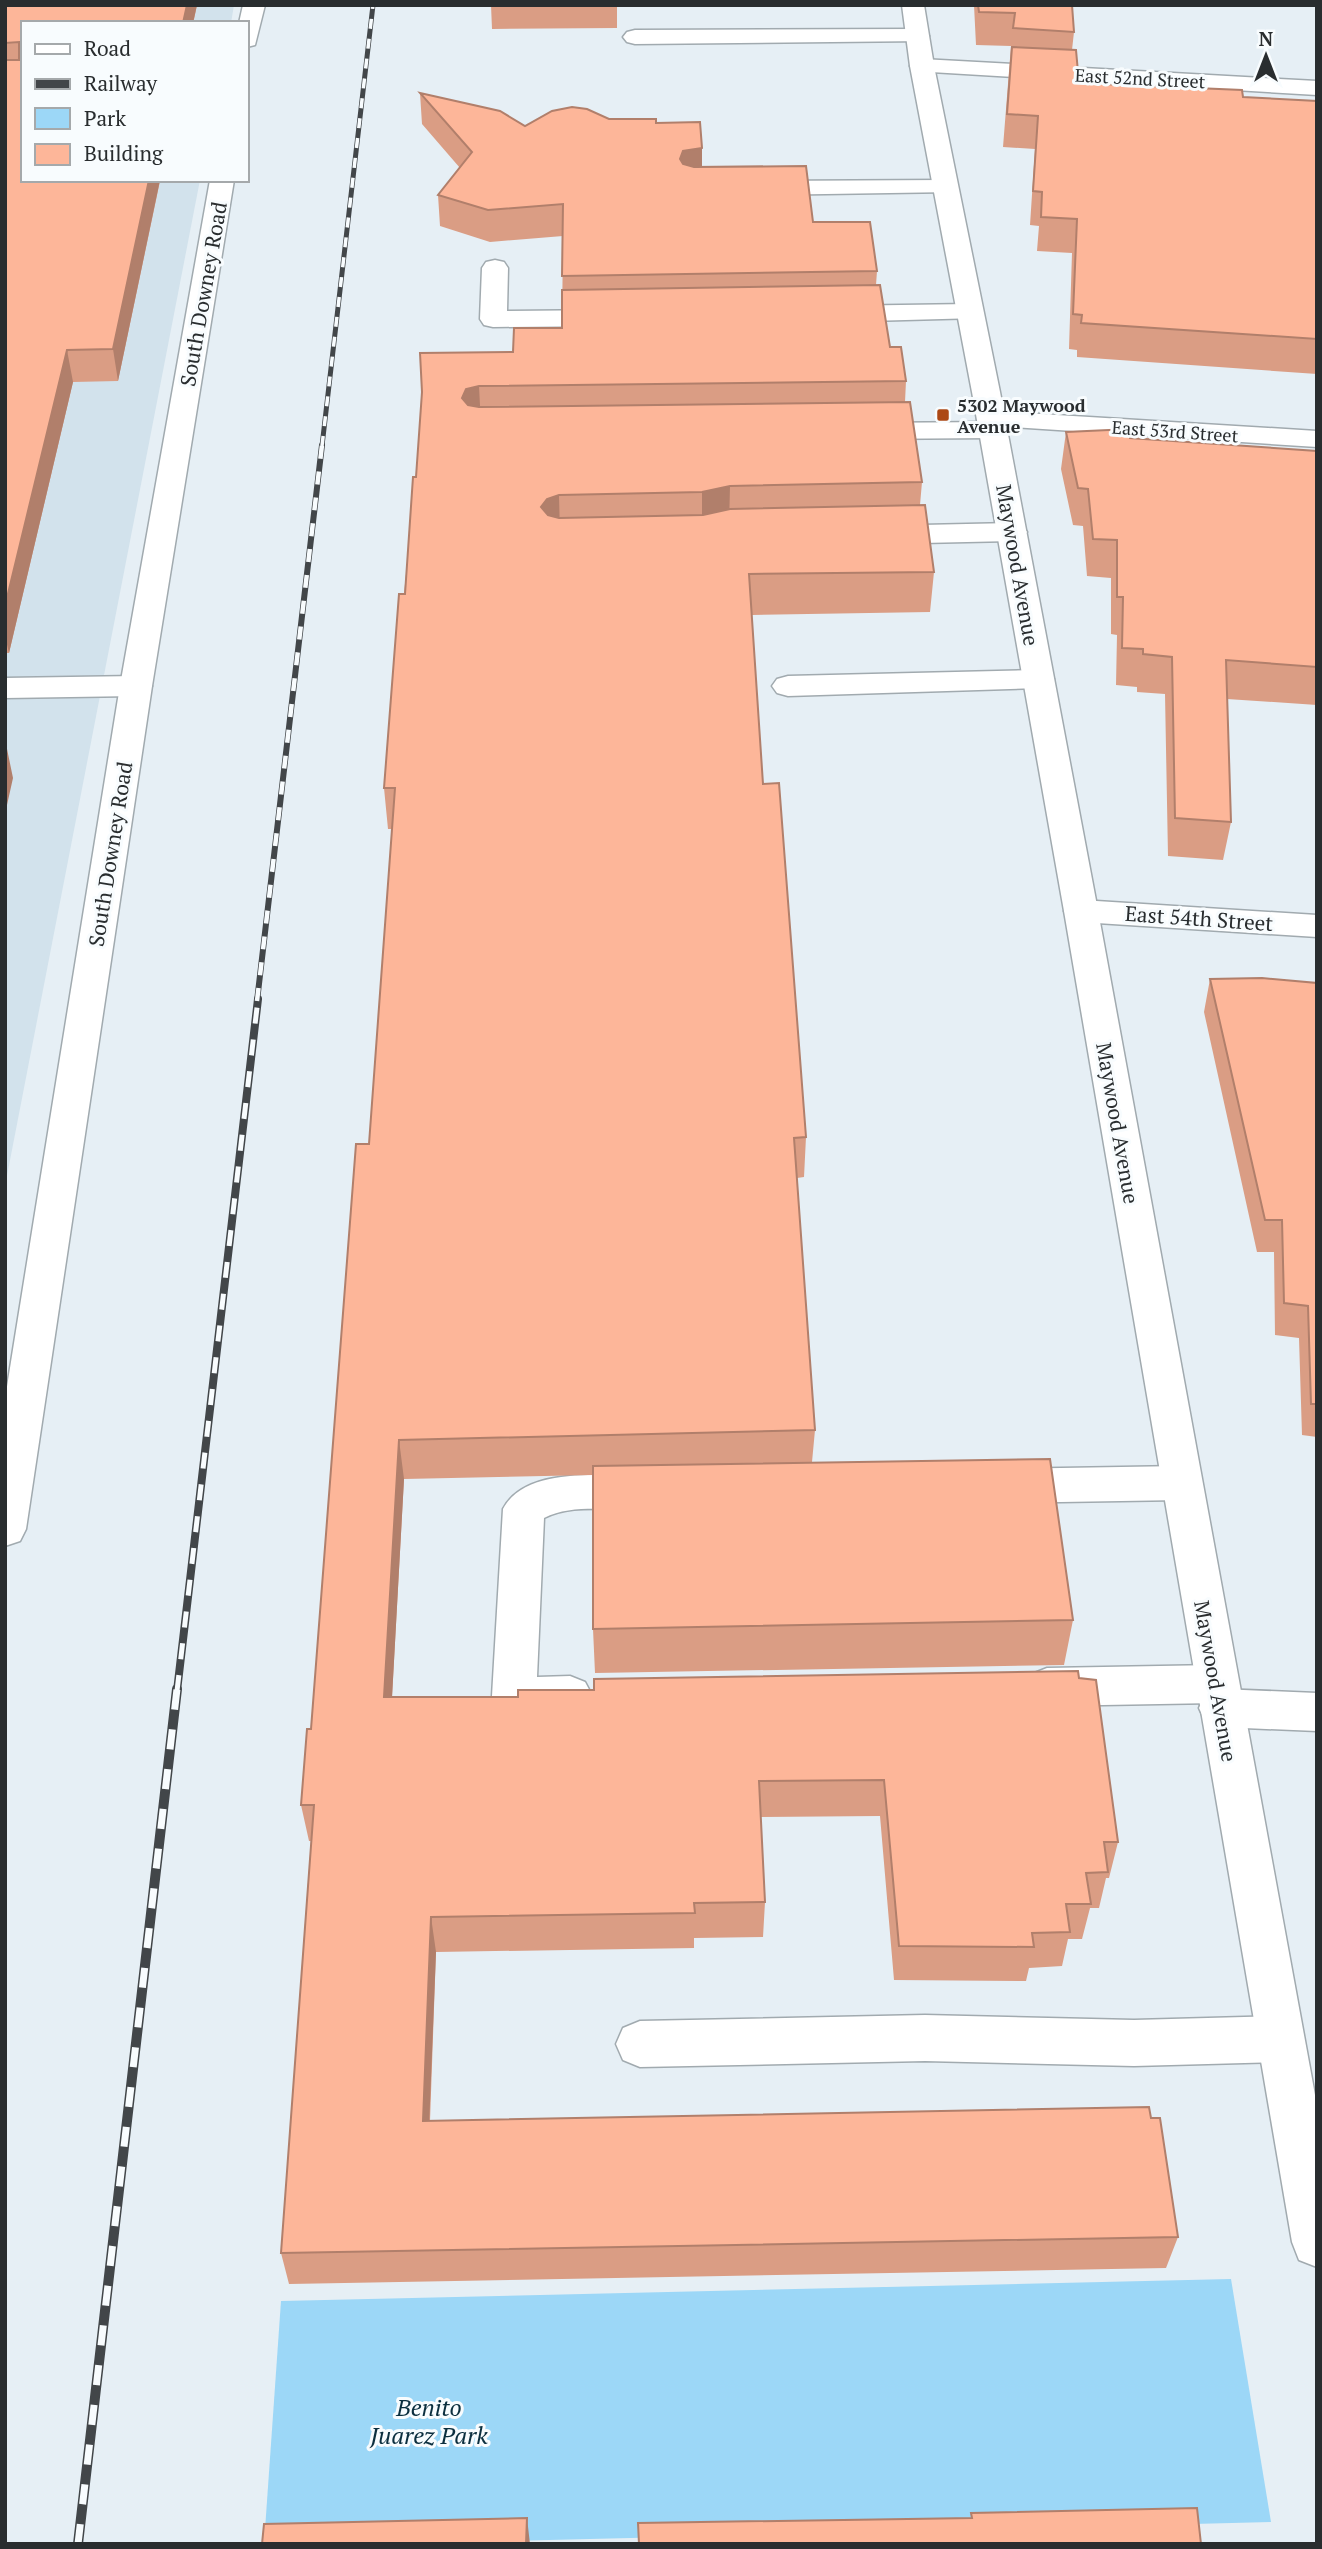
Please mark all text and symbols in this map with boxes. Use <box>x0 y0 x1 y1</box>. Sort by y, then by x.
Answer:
legend <box>21 21 248 182</box>
north arrow <box>1231 21 1301 91</box>
text: N <box>1259 26 1274 51</box>
text: Road <box>84 34 131 62</box>
street label: East 52nd Street <box>1074 63 1206 93</box>
text: Railway <box>84 69 158 97</box>
text: Park <box>84 104 126 132</box>
text: Building <box>84 139 164 167</box>
street label: South Downey Road <box>173 199 233 388</box>
place label: 5302 Maywood Avenue <box>957 393 1086 438</box>
marker: 5302 Maywood Avenue <box>935 407 951 423</box>
street label: East 53rd Street <box>1111 415 1239 447</box>
street label: Maywood Avenue <box>990 482 1046 648</box>
street label: South Downey Road <box>82 759 138 948</box>
street label: East 54th Street <box>1124 899 1274 937</box>
street label: Maywood Avenue <box>1090 1040 1146 1206</box>
street label: Maywood Avenue <box>1188 1598 1244 1764</box>
park label: Benito Juarez Park <box>369 2391 488 2451</box>

